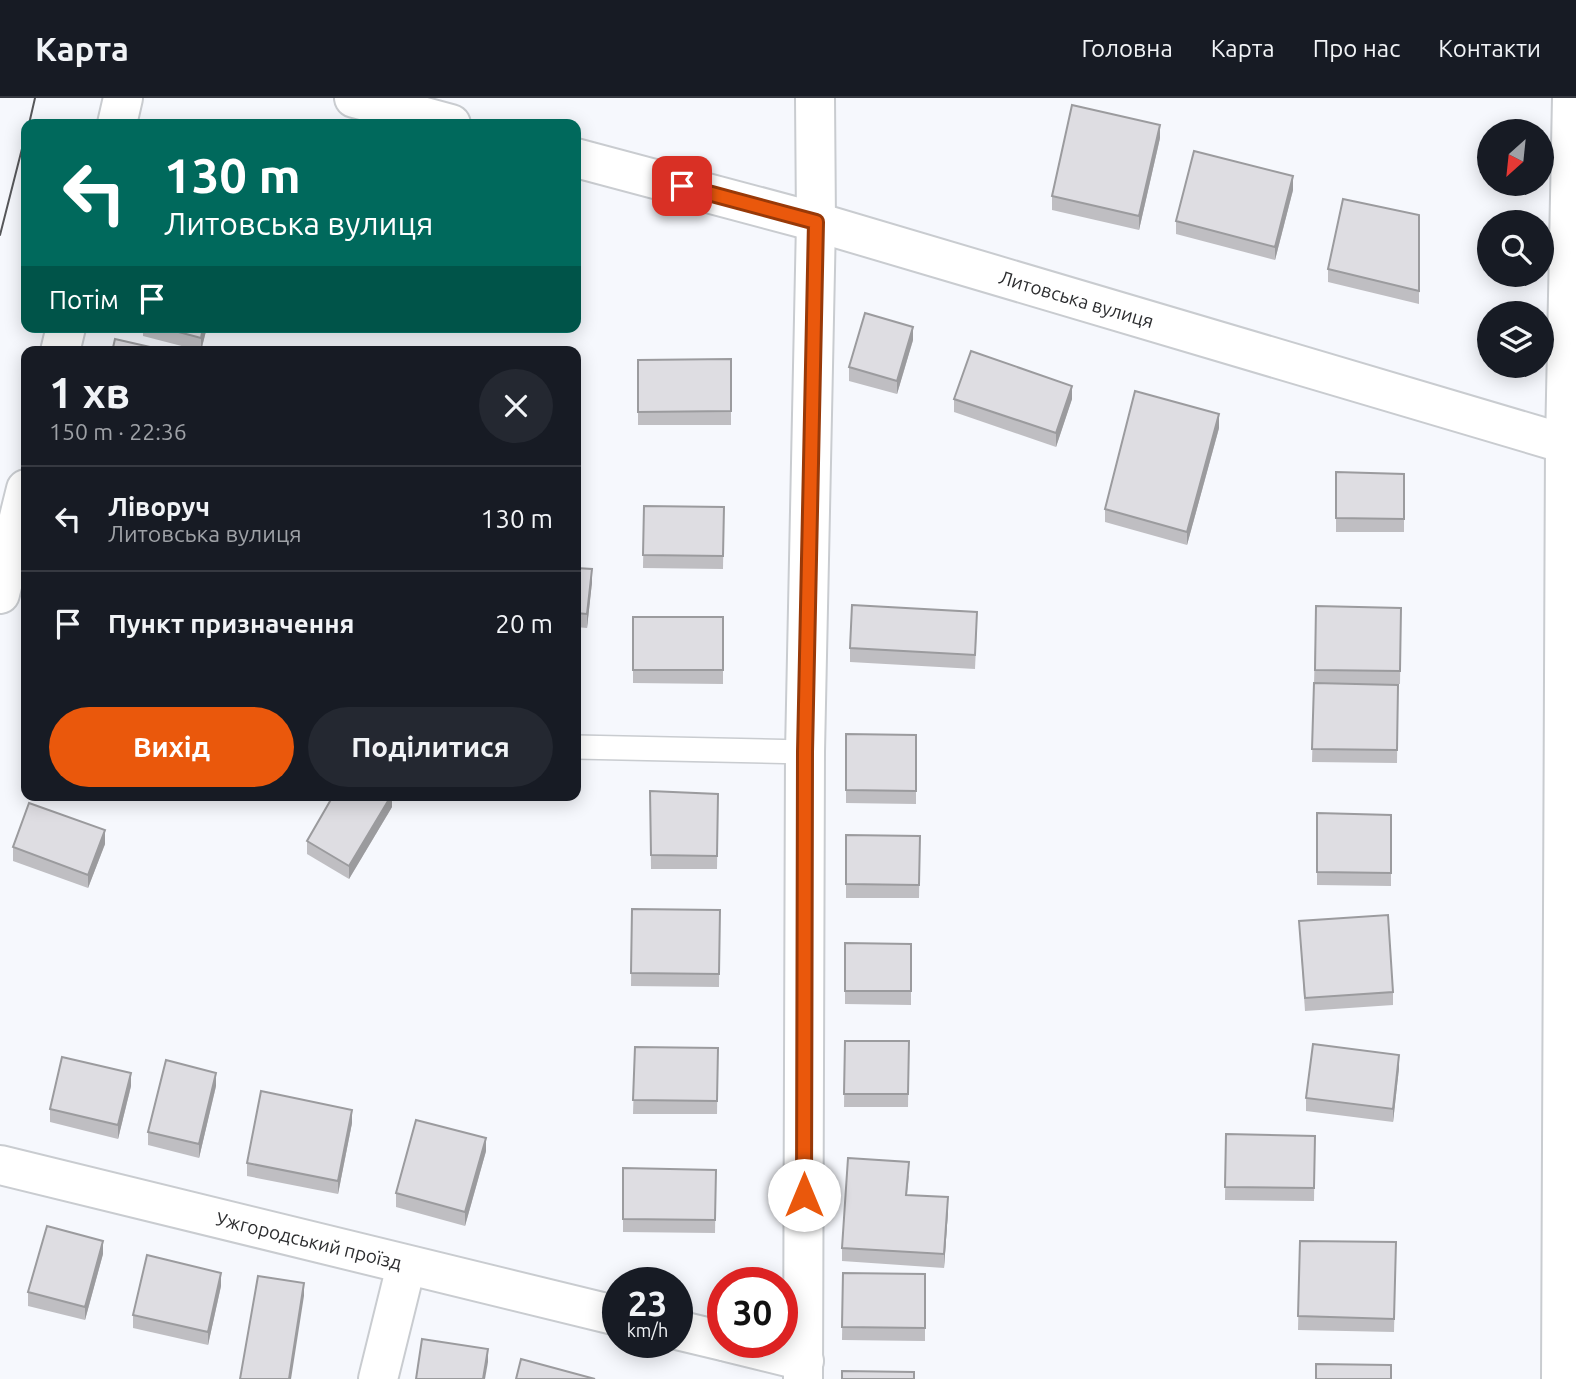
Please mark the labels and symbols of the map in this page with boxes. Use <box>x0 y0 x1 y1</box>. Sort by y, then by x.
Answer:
north arrow <box>1477 119 1554 196</box>
pin <box>652 156 712 216</box>
street label: Литовська вулиця <box>997 266 1156 332</box>
position arrow <box>767 1158 841 1232</box>
street label: Ужгородський проїзд <box>214 1207 404 1274</box>
speed limit sign: 30 <box>707 1267 798 1358</box>

